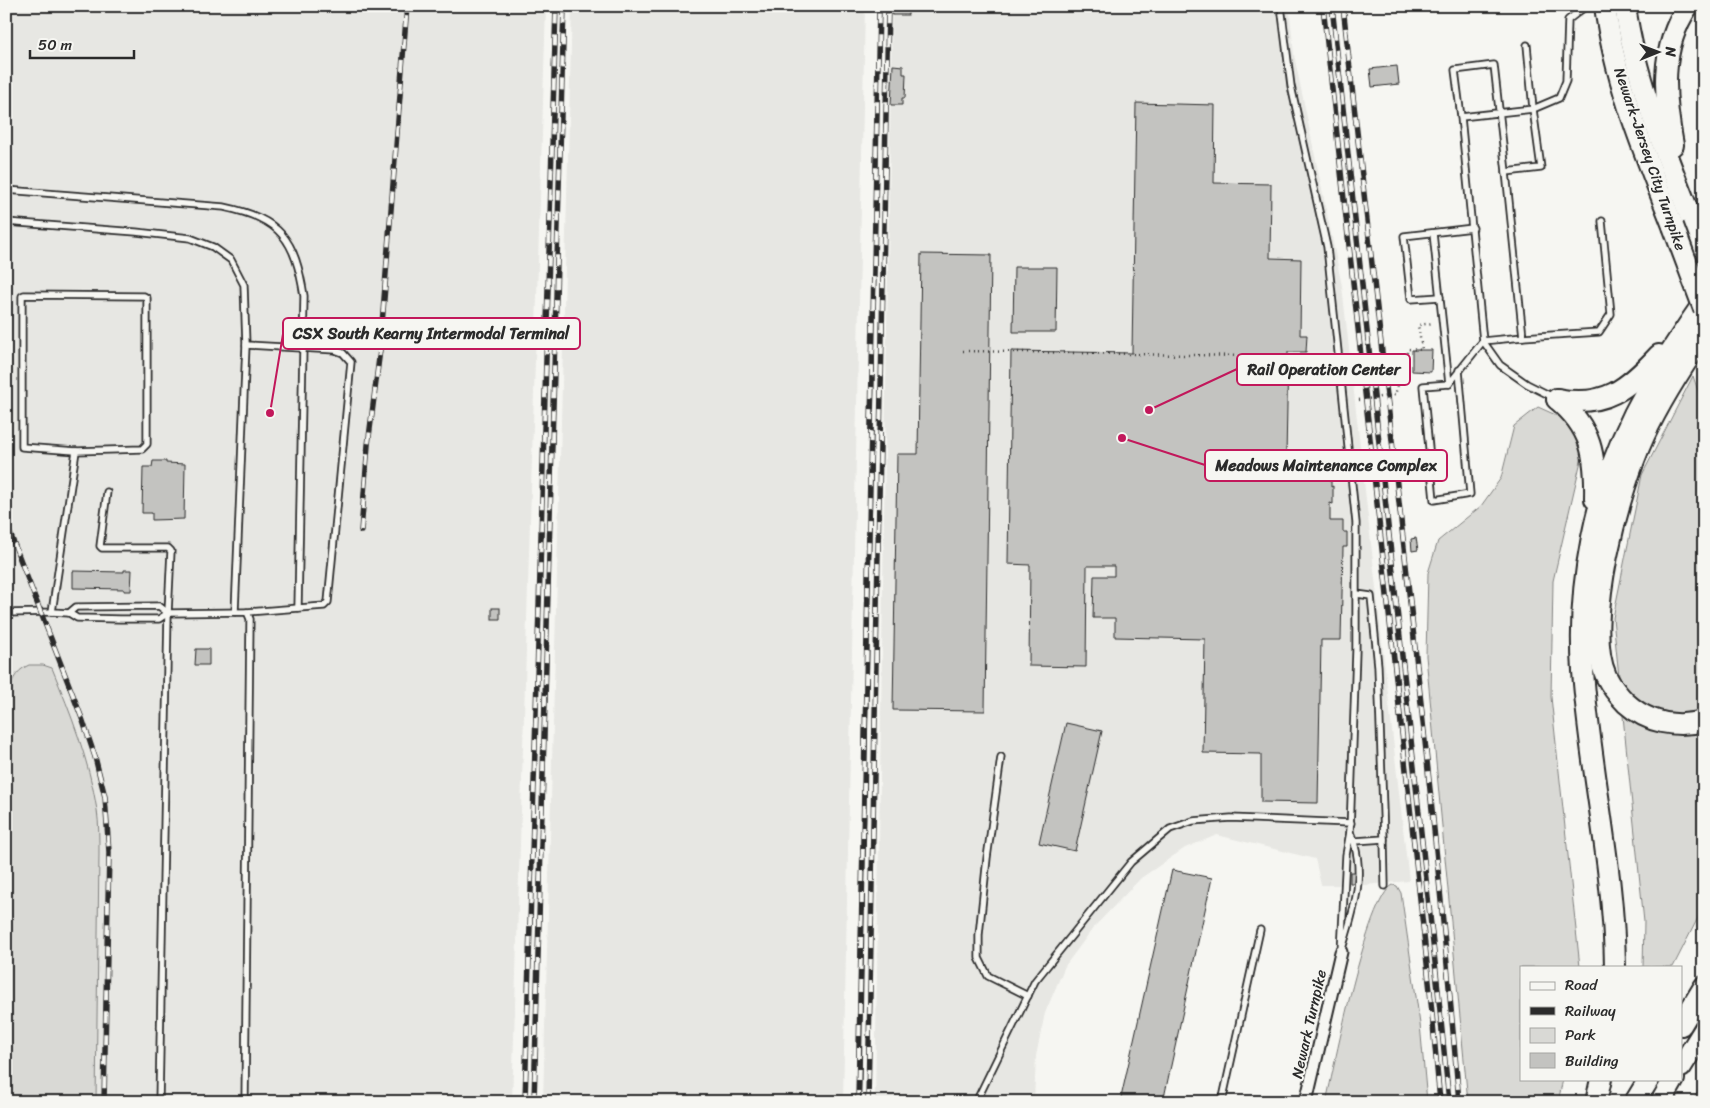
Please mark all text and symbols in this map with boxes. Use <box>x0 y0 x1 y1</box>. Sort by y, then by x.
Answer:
scale bar <box>30 28 134 60</box>
north arrow <box>1632 28 1682 78</box>
text: 50 m <box>38 32 73 58</box>
text: N <box>1658 46 1683 57</box>
street label: Newark-Jersey City Turnpike <box>1606 64 1694 254</box>
callout: CSX South Kearny Intermodal Terminal <box>283 318 580 349</box>
text: CSX South Kearny Intermodal Terminal <box>292 319 571 348</box>
callout: Rail Operation Center <box>1237 354 1410 385</box>
text: Rail Operation Center <box>1247 355 1402 384</box>
callout: Meadows Maintenance Complex <box>1205 450 1447 481</box>
text: Meadows Maintenance Complex <box>1214 451 1438 480</box>
legend <box>1520 966 1682 1080</box>
street label: Newark Turnpike <box>1284 967 1334 1081</box>
text: Road <box>1565 972 1598 998</box>
text: Railway <box>1565 998 1616 1024</box>
text: Park <box>1565 1022 1596 1048</box>
text: Building <box>1565 1048 1619 1074</box>

